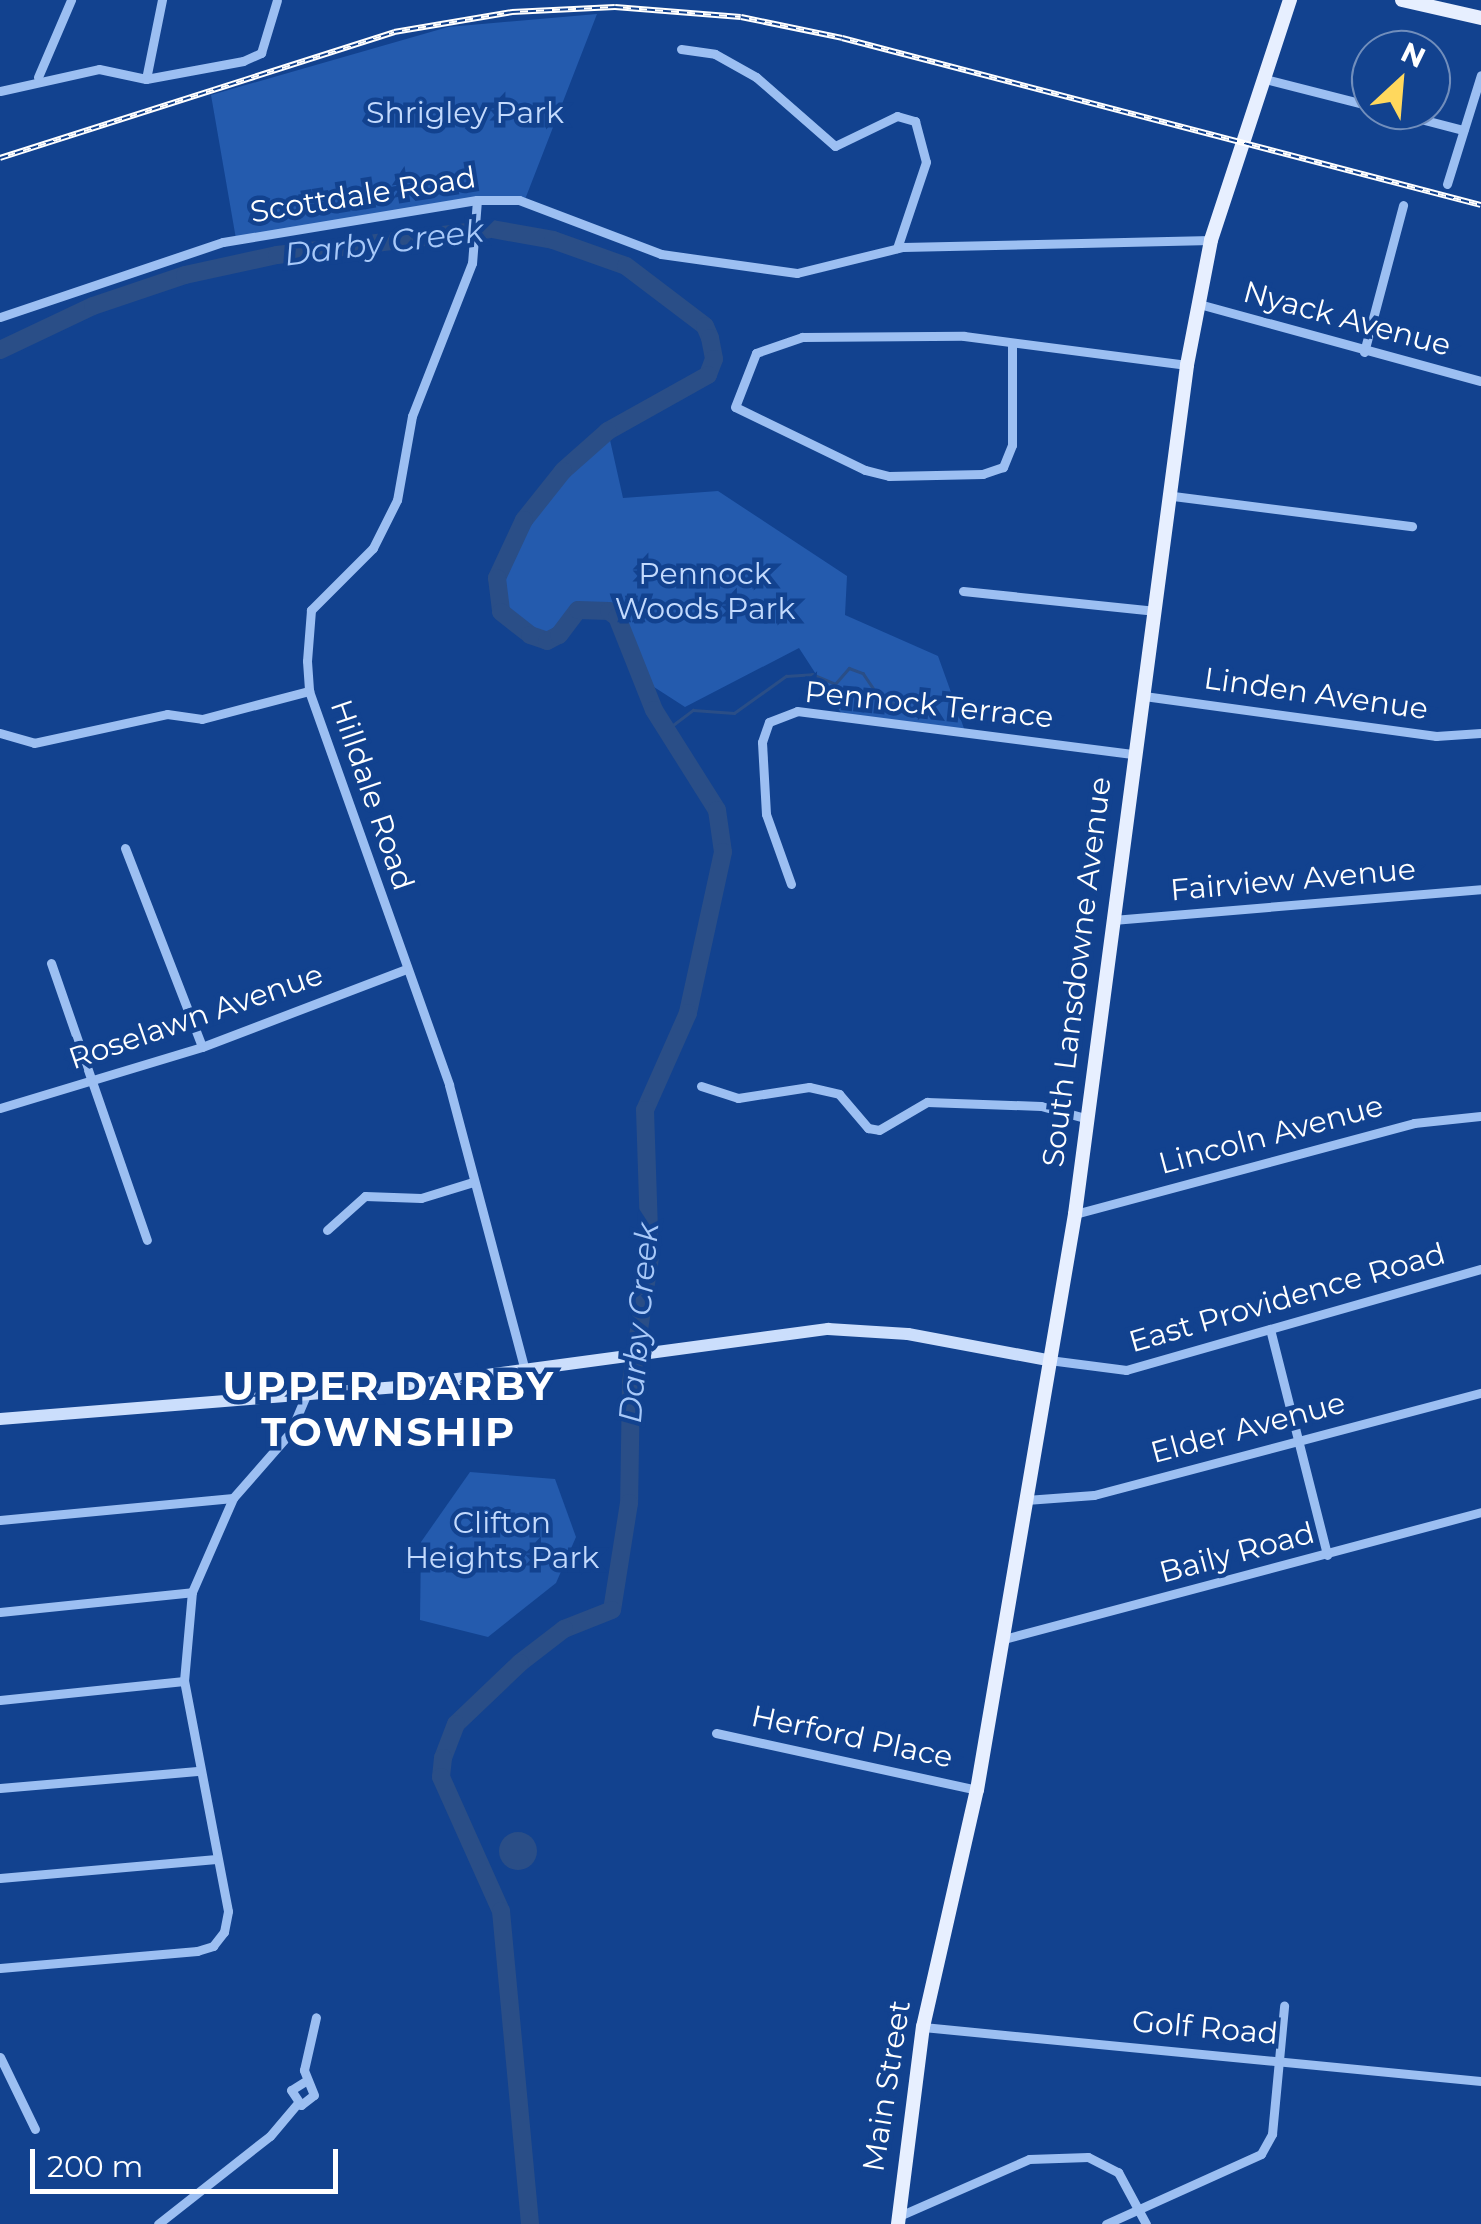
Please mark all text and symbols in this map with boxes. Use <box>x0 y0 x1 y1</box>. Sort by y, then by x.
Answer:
north arrow <box>1351 30 1451 130</box>
text: N <box>1396 35 1431 75</box>
park label: Shrigley Park <box>366 95 564 131</box>
street label: Scottdale Road <box>248 159 478 231</box>
water label: Darby Creek <box>282 212 486 274</box>
street label: Nyack Avenue <box>1239 274 1455 364</box>
park label: Pennock Woods Park <box>615 556 795 626</box>
street label: Linden Avenue <box>1202 660 1430 728</box>
street label: Pennock Terrace <box>803 674 1055 736</box>
street label: Hilldale Road <box>323 695 421 895</box>
street label: South Lansdowne Avenue <box>1035 775 1119 1169</box>
street label: Fairview Avenue <box>1169 851 1417 909</box>
street label: Roselawn Avenue <box>64 957 328 1077</box>
street label: Lincoln Avenue <box>1155 1088 1387 1182</box>
water label: Darby Creek <box>611 1221 667 1425</box>
street label: East Providence Road <box>1125 1236 1449 1360</box>
district label: UPPER DARBY TOWNSHIP <box>223 1362 555 1456</box>
street label: Elder Avenue <box>1147 1385 1349 1471</box>
park label: Clifton Heights Park <box>405 1505 599 1576</box>
street label: Baily Road <box>1156 1515 1318 1591</box>
street label: Herford Place <box>748 1698 956 1776</box>
street label: Main Street <box>856 1998 918 2174</box>
street label: Golf Road <box>1130 2004 1280 2052</box>
scale bar <box>35 2129 342 2191</box>
text: 200 m <box>47 2148 143 2185</box>

